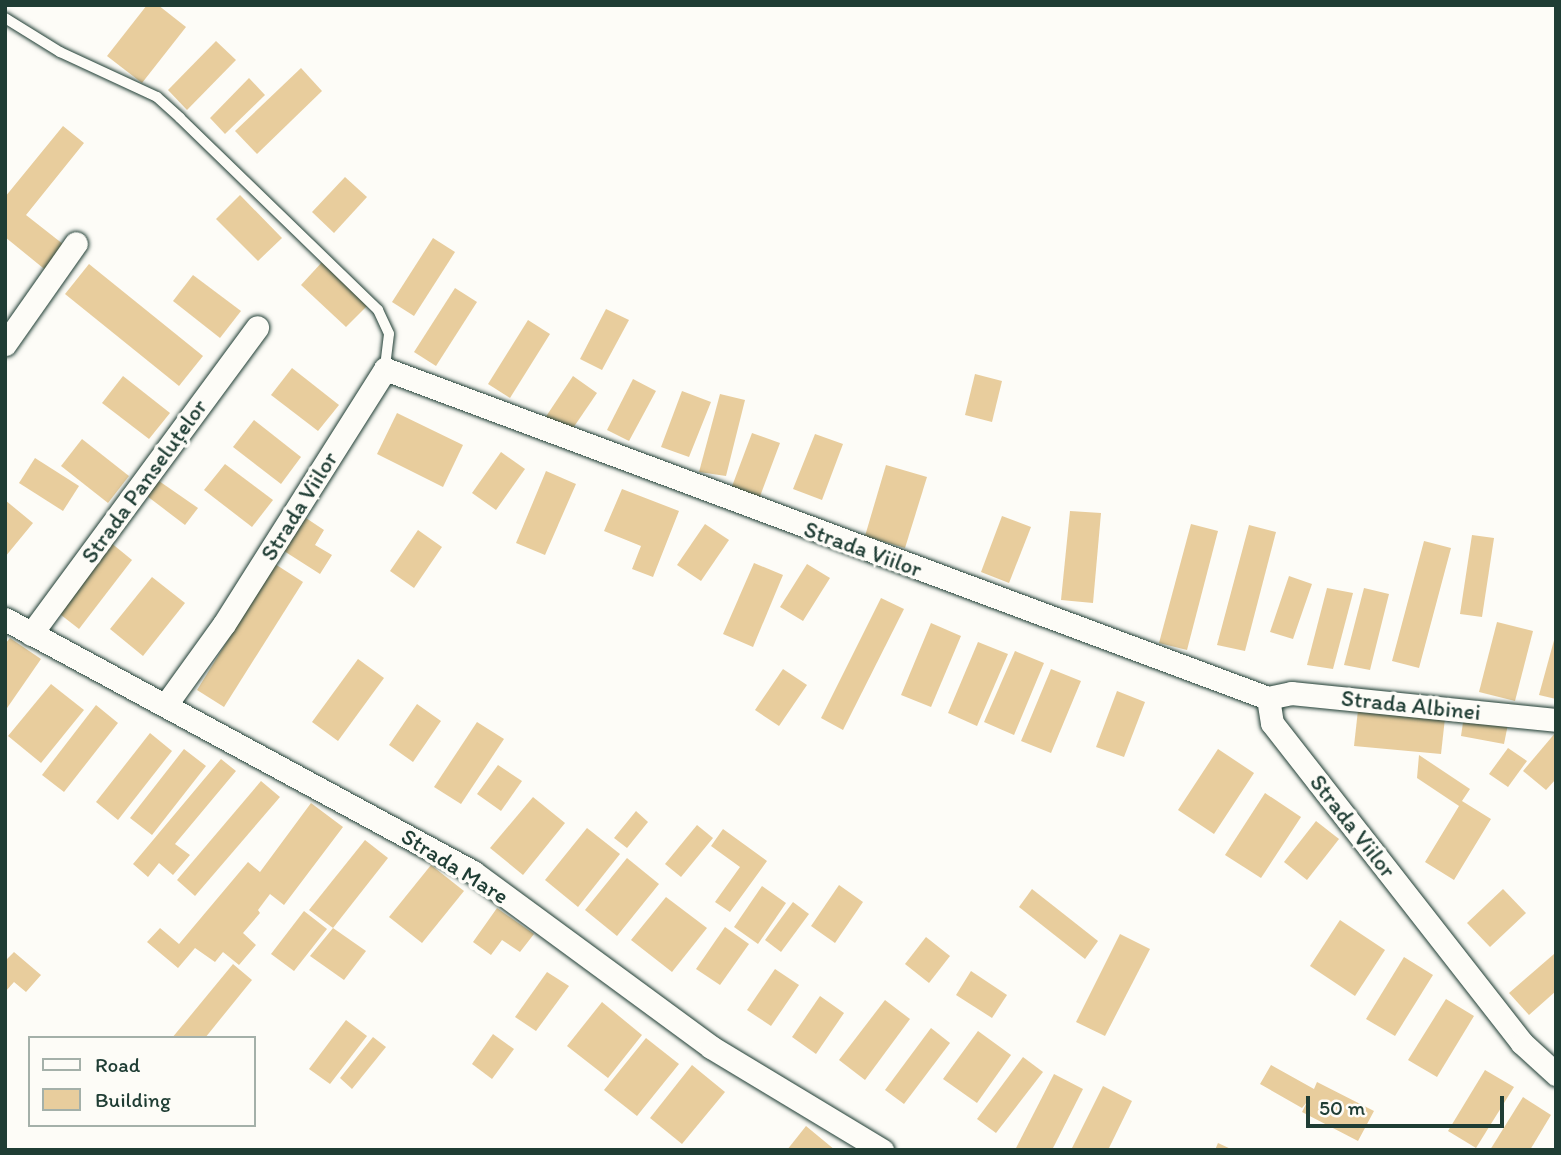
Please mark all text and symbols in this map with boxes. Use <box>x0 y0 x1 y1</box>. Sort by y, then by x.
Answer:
street label: Strada Panseluțelor <box>75 394 213 568</box>
street label: Strada Viilor <box>255 446 343 566</box>
street label: Strada Viilor <box>800 515 926 583</box>
street label: Strada Albinei <box>1340 684 1482 726</box>
street label: Strada Viilor <box>1304 769 1402 883</box>
street label: Strada Mare <box>396 822 514 910</box>
legend <box>28 1036 256 1127</box>
text: Road <box>95 1052 140 1077</box>
scale bar <box>1309 1082 1507 1126</box>
text: Building <box>95 1087 171 1112</box>
text: 50 m <box>1319 1095 1365 1120</box>

